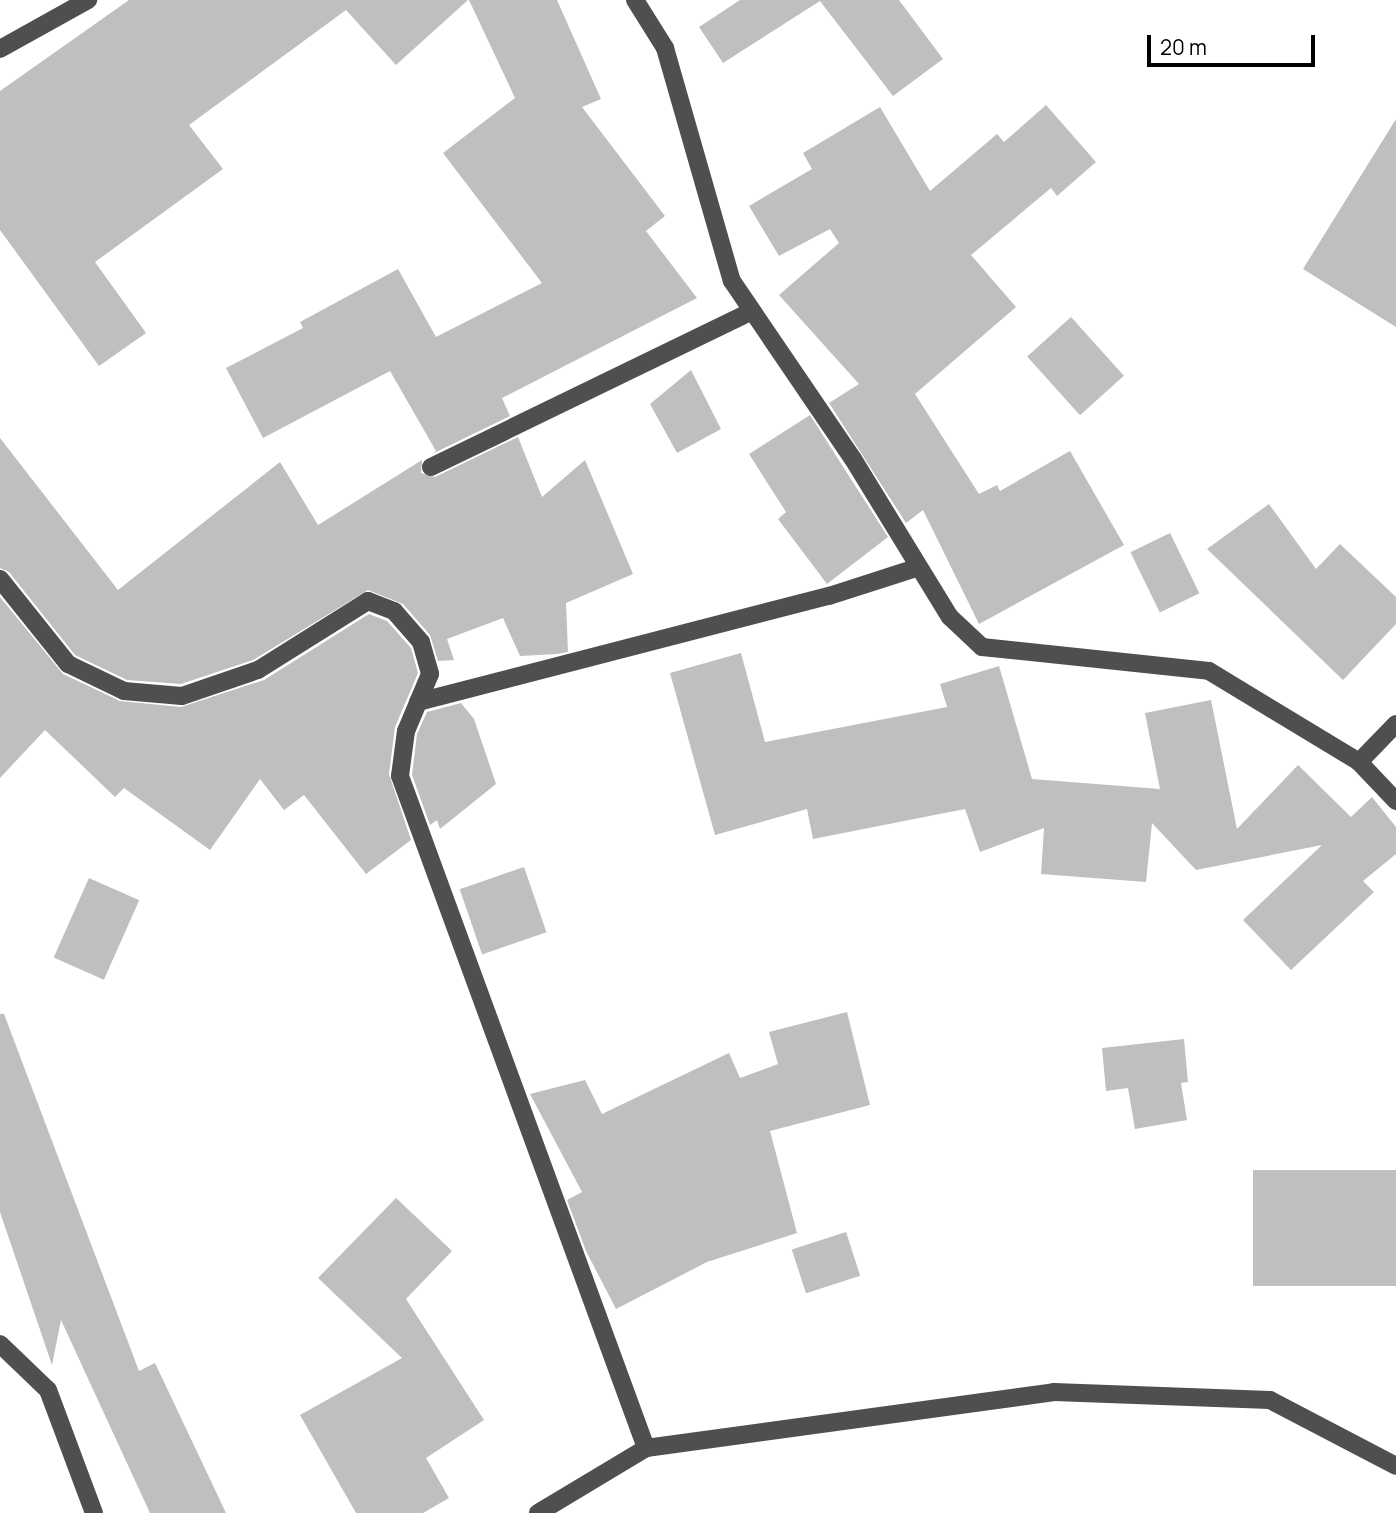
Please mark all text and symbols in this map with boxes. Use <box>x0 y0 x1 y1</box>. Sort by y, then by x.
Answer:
scale bar <box>1151 21 1319 65</box>
text: 20 m <box>1160 33 1207 61</box>

